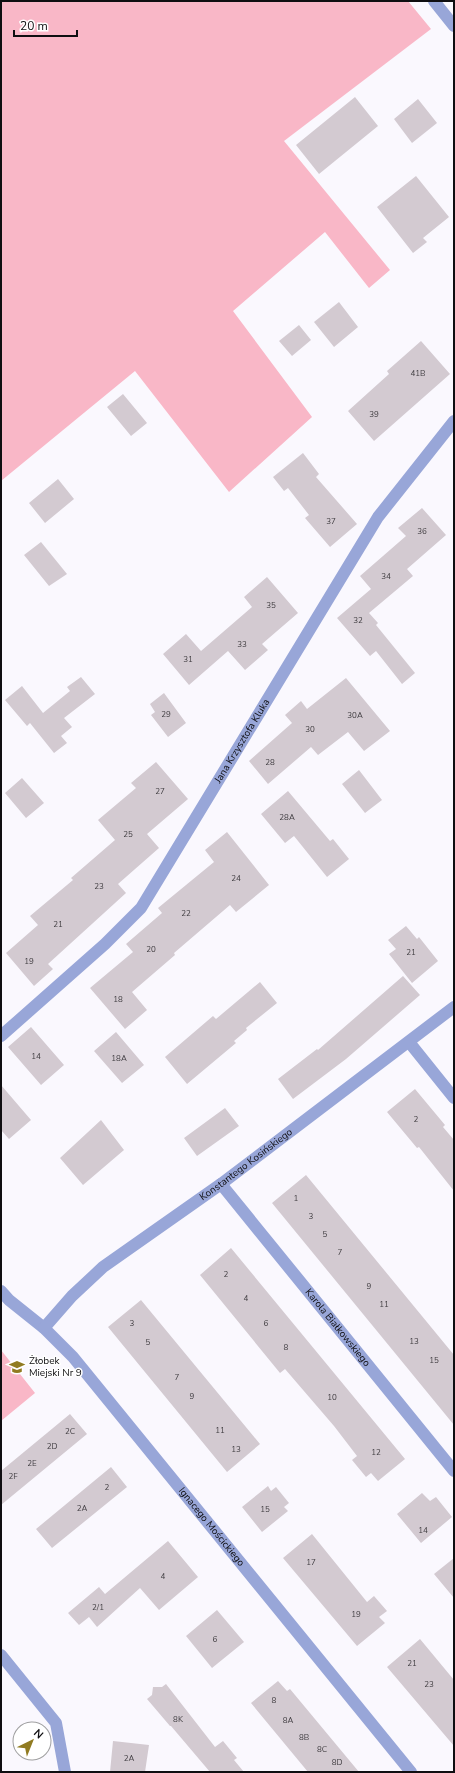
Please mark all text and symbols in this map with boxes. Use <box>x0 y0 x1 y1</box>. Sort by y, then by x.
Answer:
scale bar <box>14 12 77 38</box>
text: 20 m <box>20 18 48 34</box>
house number: 41B <box>410 368 426 379</box>
house number: 39 <box>369 409 379 420</box>
house number: 37 <box>326 516 336 527</box>
house number: 36 <box>417 526 427 537</box>
house number: 34 <box>381 571 391 582</box>
house number: 35 <box>266 600 276 611</box>
house number: 32 <box>353 615 363 626</box>
house number: 33 <box>237 639 247 650</box>
house number: 31 <box>183 654 193 665</box>
street label: Jana Krzysztofa Kluka <box>211 696 273 787</box>
house number: 29 <box>161 709 171 720</box>
house number: 30A <box>347 710 363 721</box>
house number: 30 <box>305 724 315 735</box>
house number: 28 <box>265 757 275 768</box>
house number: 27 <box>155 786 165 797</box>
house number: 28A <box>279 812 295 823</box>
house number: 25 <box>123 829 133 840</box>
house number: 24 <box>231 873 241 884</box>
house number: 23 <box>94 881 104 892</box>
house number: 22 <box>181 908 191 919</box>
house number: 21 <box>53 919 63 930</box>
house number: 20 <box>146 944 156 955</box>
house number: 21 <box>406 947 416 958</box>
house number: 19 <box>24 956 34 967</box>
house number: 18 <box>113 994 123 1005</box>
house number: 14 <box>31 1051 41 1062</box>
house number: 18A <box>111 1053 127 1064</box>
house number: 2 <box>414 1114 419 1125</box>
street label: Konstantego Kosińskiego <box>197 1125 296 1204</box>
house number: 1 <box>294 1193 299 1204</box>
house number: 3 <box>309 1211 314 1222</box>
house number: 5 <box>323 1229 328 1240</box>
house number: 7 <box>338 1247 343 1258</box>
house number: 2 <box>224 1269 229 1280</box>
house number: 9 <box>367 1281 372 1292</box>
street label: Karola Białkowskiego <box>302 1286 374 1370</box>
house number: 4 <box>244 1293 249 1304</box>
house number: 11 <box>379 1299 389 1310</box>
house number: 3 <box>130 1318 135 1329</box>
house number: 6 <box>264 1318 269 1329</box>
house number: 13 <box>409 1336 419 1347</box>
house number: 5 <box>146 1337 151 1348</box>
house number: 8 <box>284 1342 289 1353</box>
place label: Żłobek Miejski Nr 9 <box>29 1354 82 1380</box>
house number: 15 <box>429 1355 439 1366</box>
school or university icon: Żłobek Miejski Nr 9 <box>8 1358 26 1376</box>
house number: 7 <box>175 1372 180 1383</box>
house number: 9 <box>190 1391 195 1402</box>
house number: 10 <box>327 1392 337 1403</box>
house number: 11 <box>215 1425 225 1436</box>
house number: 2C <box>65 1426 76 1437</box>
house number: 2D <box>47 1441 57 1452</box>
house number: 13 <box>231 1444 241 1455</box>
house number: 12 <box>371 1447 381 1458</box>
house number: 2E <box>27 1458 37 1469</box>
house number: 2F <box>8 1471 18 1482</box>
house number: 2 <box>105 1482 110 1493</box>
street label: Ignacego Mościckiego <box>175 1485 248 1570</box>
house number: 2A <box>77 1503 87 1514</box>
house number: 15 <box>260 1504 270 1515</box>
house number: 14 <box>418 1525 428 1536</box>
house number: 17 <box>306 1557 316 1568</box>
house number: 4 <box>161 1571 166 1582</box>
house number: 2/1 <box>92 1602 104 1613</box>
house number: 19 <box>351 1609 361 1620</box>
house number: 6 <box>213 1634 218 1645</box>
house number: 21 <box>407 1658 417 1669</box>
house number: 23 <box>424 1679 434 1690</box>
house number: 8 <box>272 1695 277 1706</box>
house number: 8K <box>173 1714 184 1725</box>
house number: 8A <box>283 1715 293 1726</box>
north arrow <box>12 1721 52 1761</box>
text: N <box>30 1726 47 1742</box>
house number: 8B <box>299 1732 309 1743</box>
house number: 8C <box>317 1744 328 1755</box>
house number: 2A <box>124 1753 134 1764</box>
house number: 8D <box>332 1757 342 1768</box>

